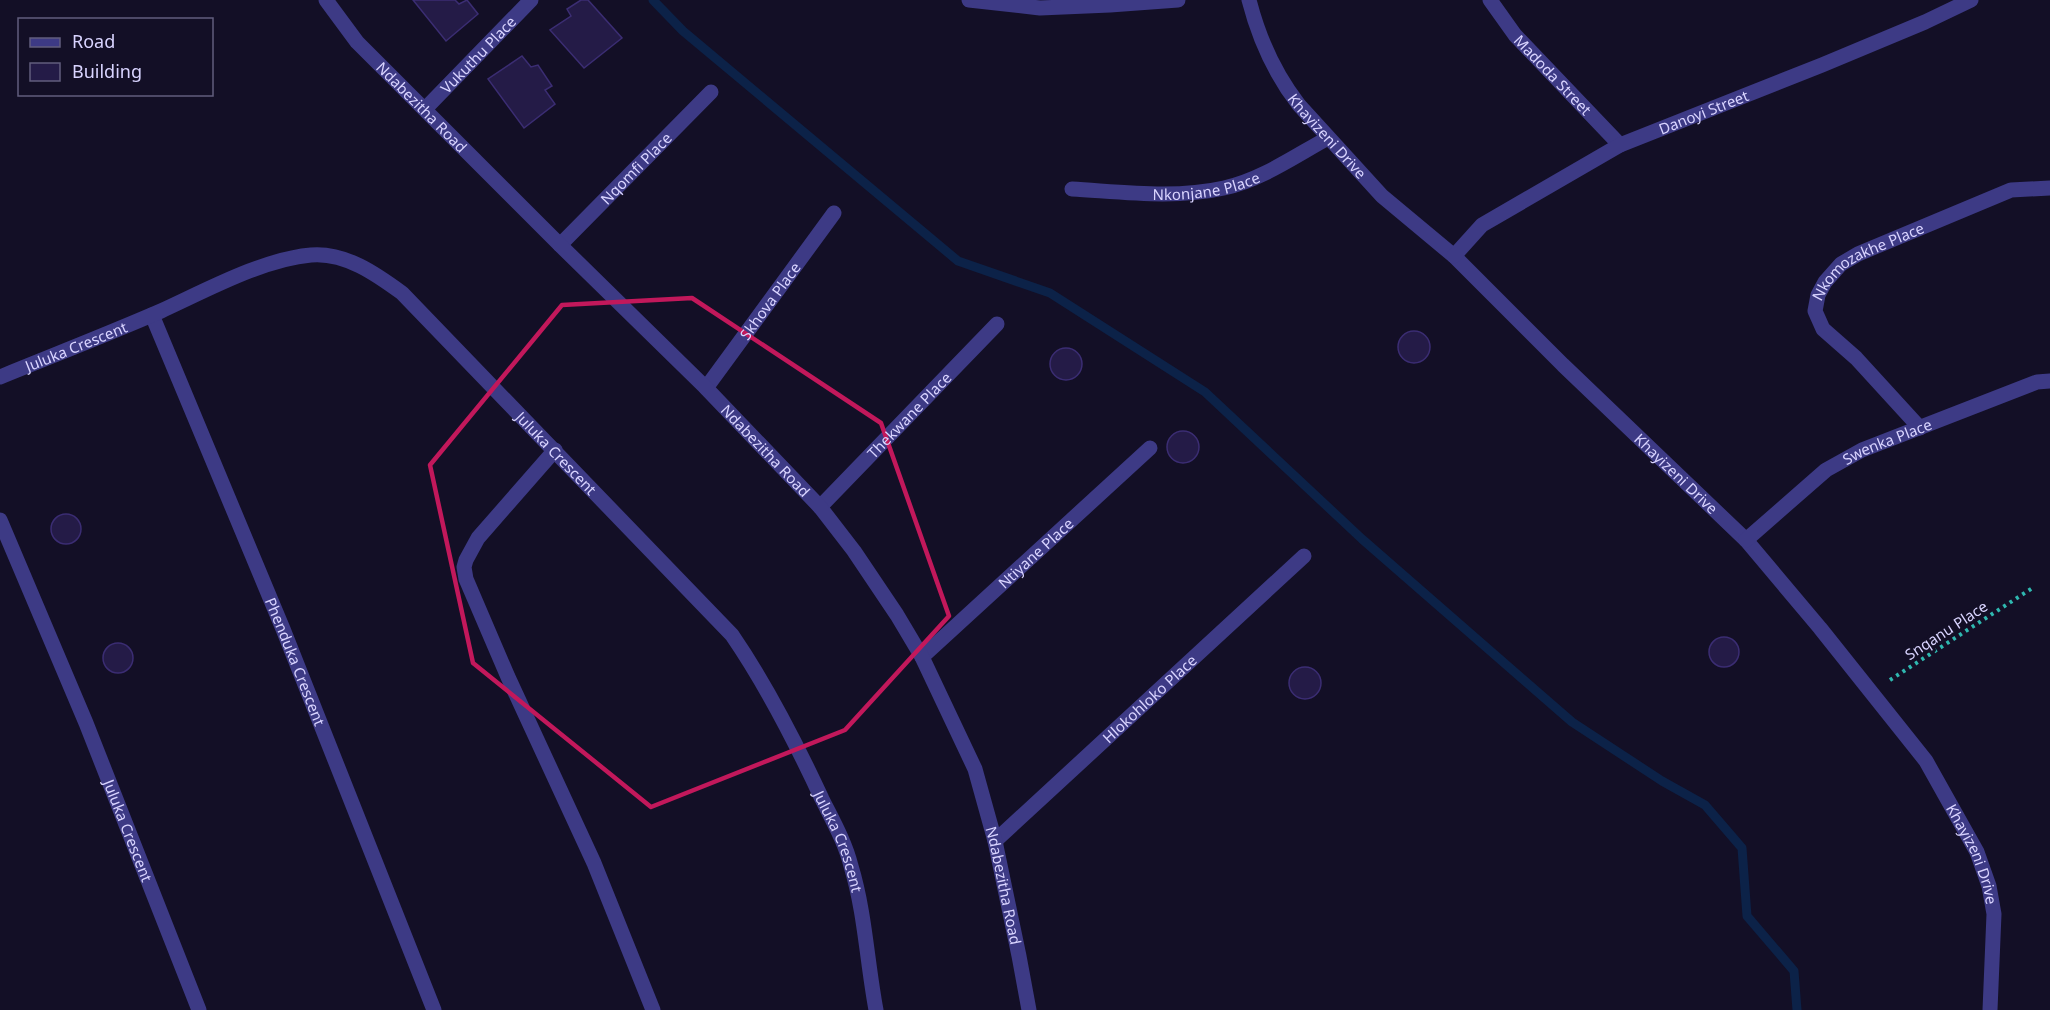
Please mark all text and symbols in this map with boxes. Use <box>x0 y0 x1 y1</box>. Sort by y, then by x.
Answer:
street label: Vukuthu Place <box>436 12 520 97</box>
legend <box>18 18 213 96</box>
text: Road <box>72 29 115 53</box>
street label: Madoda Street <box>1510 30 1596 120</box>
street label: Ndabezitha Road <box>372 57 472 157</box>
text: Building <box>72 59 142 83</box>
street label: Danoyi Street <box>1656 85 1752 139</box>
street label: Khayizeni Drive <box>1284 89 1371 183</box>
street label: Nqomfi Place <box>596 128 676 209</box>
street label: Nkonjane Place <box>1152 167 1263 204</box>
street label: Nkomozakhe Place <box>1807 218 1927 304</box>
street label: Skhova Place <box>735 258 805 344</box>
street label: Juluka Crescent <box>20 316 131 377</box>
street label: Thekwane Place <box>863 367 955 463</box>
street label: Ndabezitha Road <box>717 400 815 501</box>
street label: Juluka Crescent <box>510 406 602 499</box>
street label: Swenka Place <box>1839 414 1935 469</box>
street label: Khayizeni Drive <box>1630 429 1722 518</box>
street label: Ntiyane Place <box>994 513 1077 593</box>
street label: Phenduka Crescent <box>261 594 330 729</box>
street label: Snqanu Place <box>1901 596 1991 664</box>
street label: Hlokohloko Place <box>1098 650 1201 747</box>
street label: Juluka Crescent <box>98 775 158 885</box>
street label: Juluka Crescent <box>809 785 868 895</box>
street label: Khayizeni Drive <box>1942 800 2002 906</box>
street label: Ndabezitha Road <box>981 824 1026 946</box>

